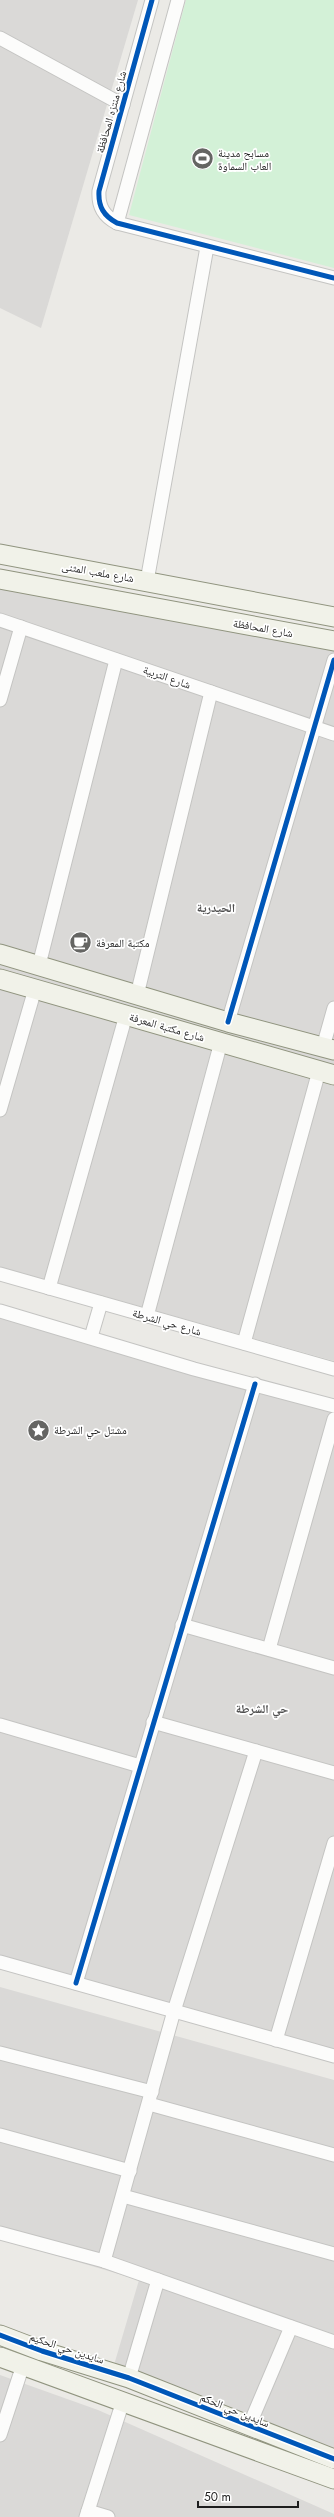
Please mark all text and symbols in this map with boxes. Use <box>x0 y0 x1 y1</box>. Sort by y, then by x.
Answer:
street label: شارع منتزه المحافظة <box>92 69 130 155</box>
place label: مسابح مدينة العاب السماوة <box>218 145 271 174</box>
sports icon: مسابح مدينة العاب السماوة <box>189 146 215 172</box>
street label: شارع ملعب المثنى <box>61 558 135 586</box>
street label: شارع المحافظة <box>232 615 294 641</box>
street label: شارع التربية <box>141 661 193 693</box>
district label: الحيدرية <box>197 899 235 917</box>
cafe icon: مكتبة المعرفة <box>68 930 94 956</box>
place label: مكتبة المعرفة <box>96 935 150 951</box>
street label: شارع مكتبة المعرفة <box>127 1009 207 1045</box>
street label: شارع حي الشرطة <box>130 1305 203 1340</box>
place icon: مشتل حي الشرطة <box>25 1417 51 1443</box>
place label: مشتل حي الشرطة <box>54 1422 127 1439</box>
district label: حي الشرطة <box>236 1700 289 1719</box>
street label: سايدين حي الحكيم <box>27 2328 106 2368</box>
street label: سايدين حي الحكم <box>198 2389 272 2432</box>
scale bar <box>198 2483 298 2509</box>
text: 50 m <box>204 2488 231 2506</box>

